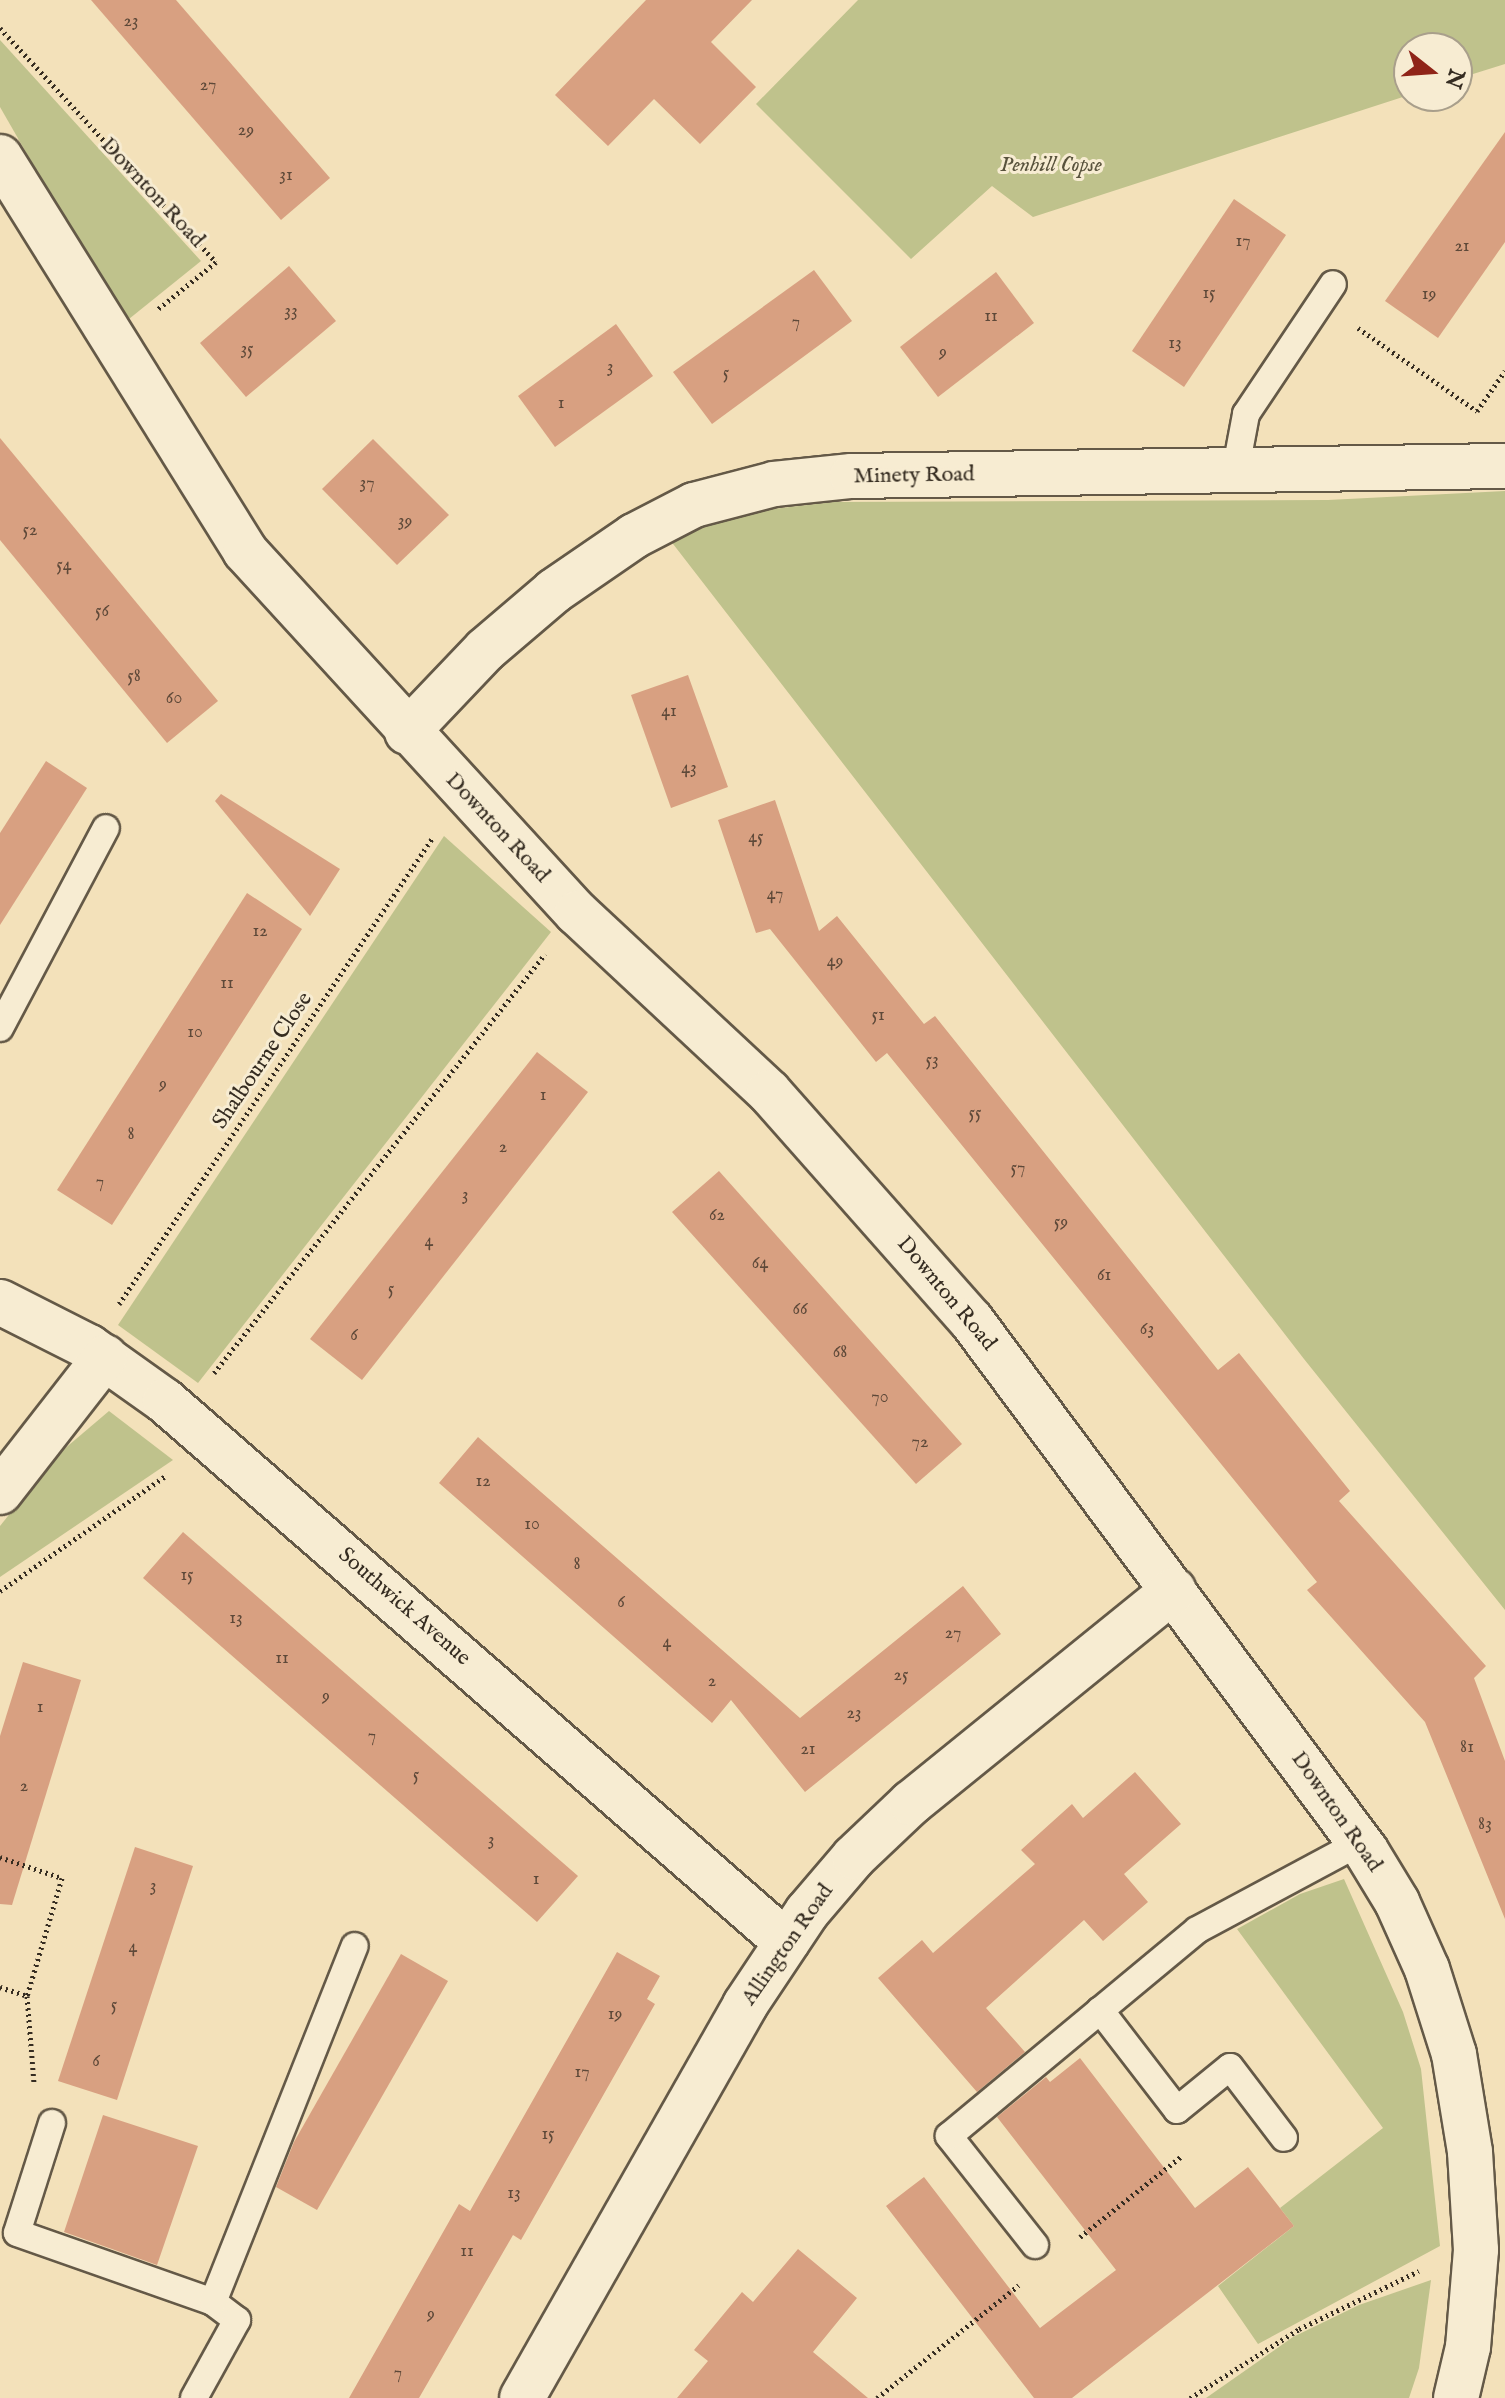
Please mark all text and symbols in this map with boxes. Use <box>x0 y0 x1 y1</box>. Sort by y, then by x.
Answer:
house number: 23 <box>123 11 139 33</box>
north arrow <box>1393 32 1473 112</box>
text: N <box>1438 65 1470 92</box>
house number: 27 <box>200 75 216 97</box>
house number: 29 <box>238 120 254 142</box>
street label: Downton Road <box>94 132 210 254</box>
park label: Penhill Copse <box>1000 153 1102 179</box>
house number: 31 <box>279 165 293 187</box>
house number: 17 <box>1235 231 1251 253</box>
house number: 21 <box>1454 236 1470 258</box>
house number: 15 <box>1202 283 1216 305</box>
house number: 19 <box>1422 284 1436 306</box>
house number: 33 <box>284 301 298 323</box>
house number: 11 <box>984 306 998 328</box>
house number: 7 <box>792 312 800 334</box>
house number: 13 <box>1168 333 1182 355</box>
house number: 35 <box>240 339 254 361</box>
house number: 9 <box>939 342 947 364</box>
house number: 3 <box>607 357 613 379</box>
house number: 5 <box>723 363 729 385</box>
house number: 1 <box>558 393 564 415</box>
street label: Minety Road <box>853 462 975 490</box>
house number: 37 <box>359 473 375 495</box>
house number: 39 <box>398 511 412 533</box>
house number: 52 <box>23 520 37 542</box>
house number: 54 <box>56 555 72 577</box>
house number: 56 <box>95 601 109 623</box>
house number: 58 <box>127 666 141 688</box>
house number: 60 <box>166 688 182 710</box>
house number: 41 <box>661 701 677 723</box>
house number: 43 <box>681 758 697 780</box>
street label: Downton Road <box>439 767 555 889</box>
house number: 45 <box>748 827 764 849</box>
house number: 47 <box>767 884 783 906</box>
house number: 12 <box>252 921 268 943</box>
house number: 49 <box>827 951 843 973</box>
house number: 11 <box>220 973 234 995</box>
street label: Shalbourne Close <box>207 988 319 1134</box>
house number: 51 <box>871 1005 885 1027</box>
house number: 10 <box>187 1022 203 1044</box>
house number: 53 <box>925 1050 939 1072</box>
house number: 9 <box>159 1074 167 1096</box>
house number: 1 <box>540 1085 546 1107</box>
house number: 55 <box>968 1103 982 1125</box>
house number: 8 <box>127 1124 135 1146</box>
house number: 2 <box>499 1137 507 1159</box>
house number: 57 <box>1011 1158 1025 1180</box>
house number: 7 <box>96 1172 104 1194</box>
house number: 3 <box>462 1185 468 1207</box>
house number: 62 <box>709 1205 725 1227</box>
house number: 59 <box>1054 1212 1068 1234</box>
house number: 4 <box>425 1231 433 1253</box>
street label: Downton Road <box>891 1232 1001 1356</box>
house number: 64 <box>752 1253 768 1275</box>
house number: 61 <box>1097 1265 1111 1287</box>
house number: 5 <box>388 1279 394 1301</box>
house number: 66 <box>792 1299 808 1321</box>
house number: 63 <box>1140 1319 1154 1341</box>
house number: 6 <box>350 1325 358 1347</box>
house number: 68 <box>833 1342 847 1364</box>
house number: 70 <box>871 1387 889 1409</box>
house number: 72 <box>912 1432 928 1454</box>
house number: 12 <box>475 1471 491 1493</box>
house number: 10 <box>524 1514 540 1536</box>
street label: Southwick Avenue <box>332 1542 476 1672</box>
house number: 8 <box>573 1554 581 1576</box>
house number: 15 <box>180 1565 194 1587</box>
house number: 6 <box>617 1592 625 1614</box>
house number: 13 <box>229 1608 243 1630</box>
house number: 27 <box>945 1623 961 1645</box>
house number: 4 <box>663 1632 671 1654</box>
house number: 11 <box>275 1648 289 1670</box>
house number: 25 <box>894 1665 908 1687</box>
house number: 2 <box>708 1671 716 1693</box>
house number: 9 <box>322 1686 330 1708</box>
house number: 1 <box>37 1697 43 1719</box>
house number: 23 <box>846 1703 862 1725</box>
house number: 7 <box>368 1726 376 1748</box>
house number: 81 <box>1460 1737 1474 1759</box>
house number: 21 <box>800 1739 816 1761</box>
street label: Downton Road <box>1285 1747 1387 1877</box>
house number: 5 <box>413 1765 419 1787</box>
house number: 2 <box>20 1776 28 1798</box>
house number: 83 <box>1478 1814 1492 1836</box>
house number: 3 <box>488 1830 494 1852</box>
house number: 1 <box>533 1869 539 1891</box>
house number: 3 <box>150 1876 156 1898</box>
street label: Allington Road <box>736 1879 840 2011</box>
house number: 4 <box>129 1937 137 1959</box>
house number: 5 <box>111 1995 117 2017</box>
house number: 19 <box>608 2004 622 2026</box>
house number: 6 <box>92 2051 100 2073</box>
house number: 17 <box>574 2062 590 2084</box>
house number: 15 <box>541 2124 555 2146</box>
house number: 13 <box>507 2183 521 2205</box>
house number: 11 <box>460 2241 474 2263</box>
house number: 9 <box>427 2304 435 2326</box>
house number: 7 <box>394 2363 402 2385</box>

